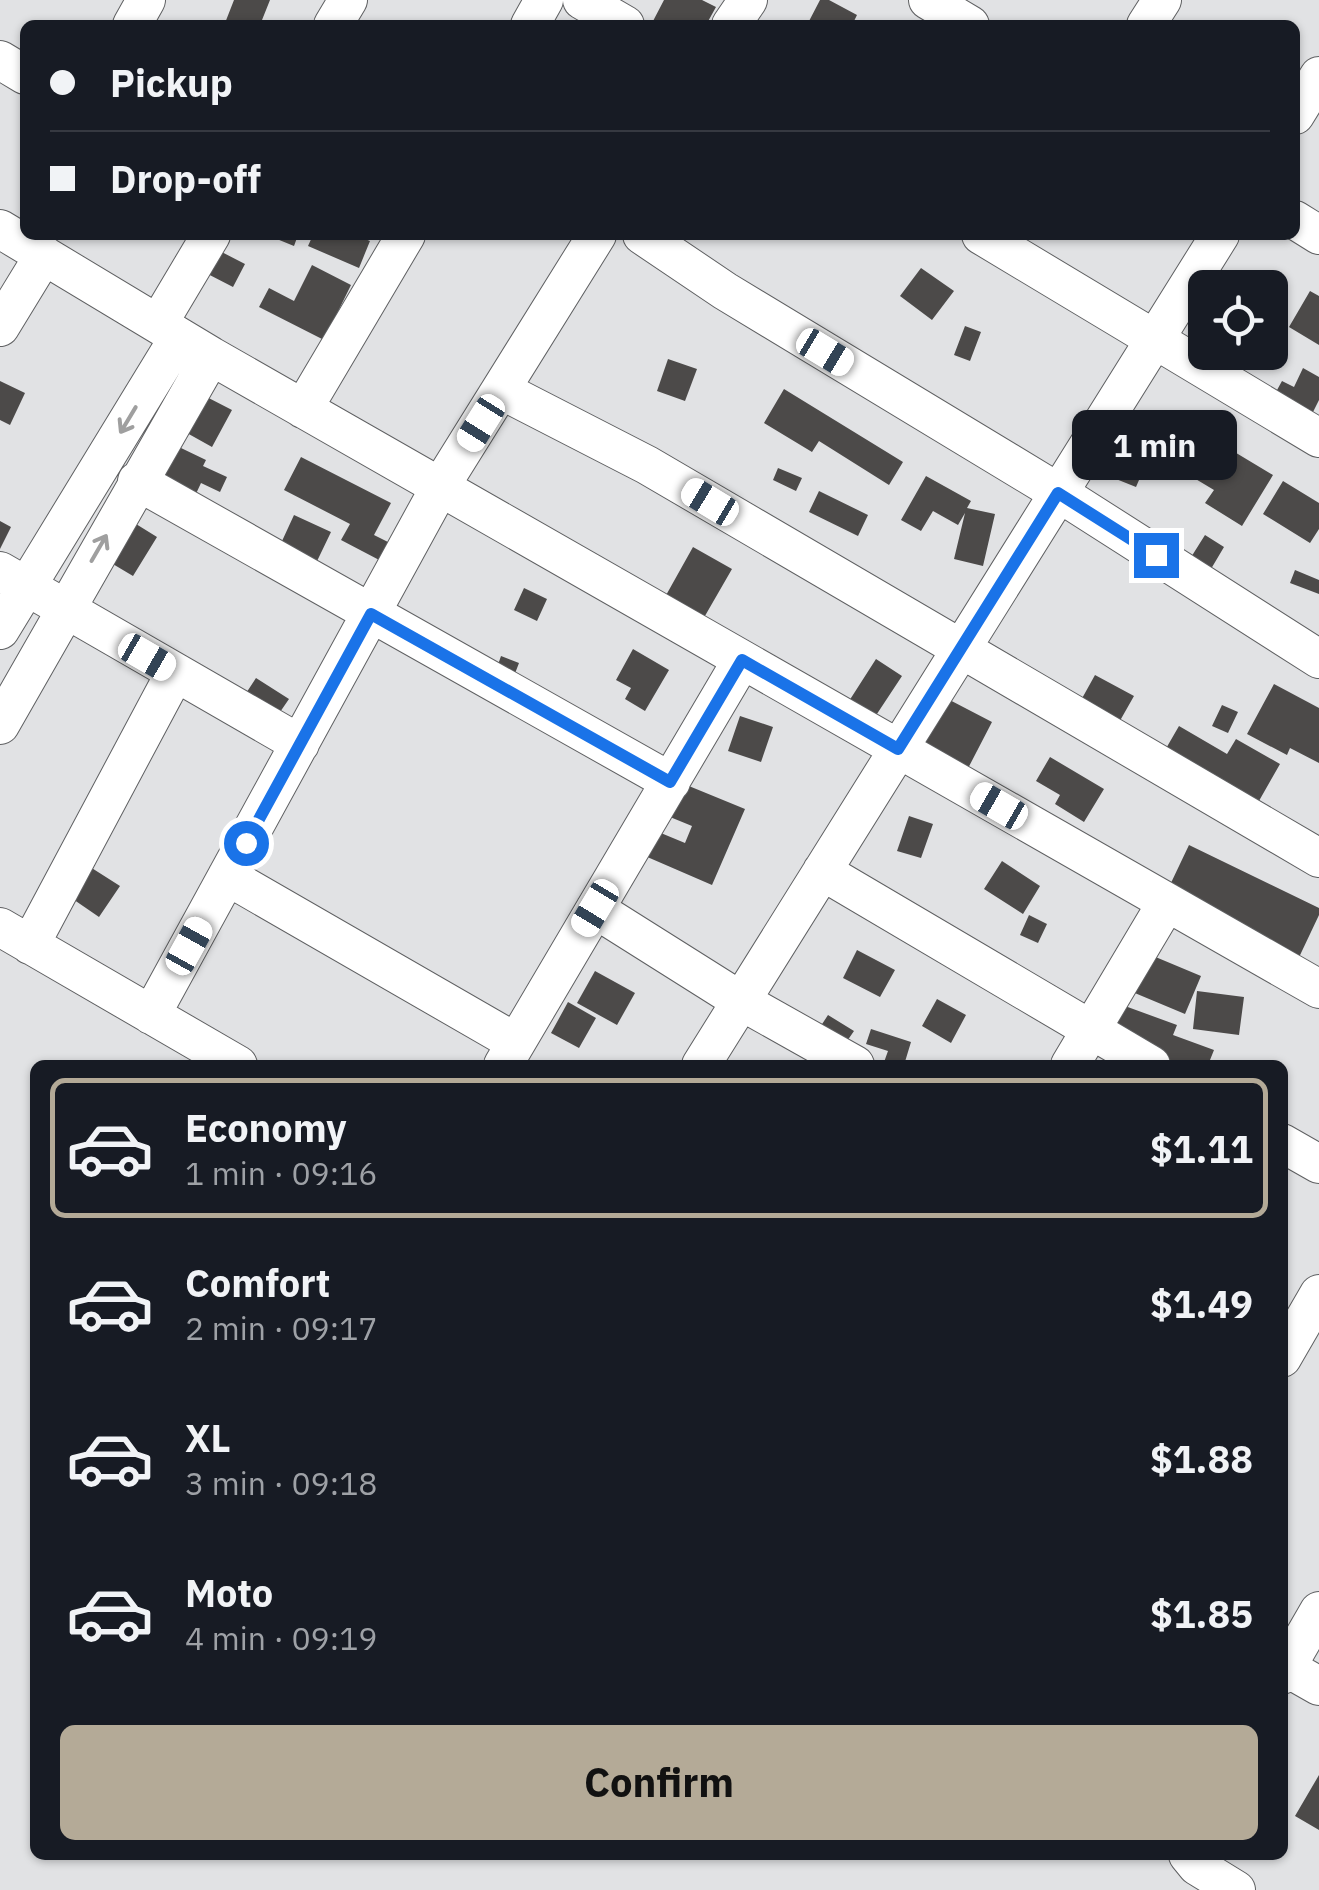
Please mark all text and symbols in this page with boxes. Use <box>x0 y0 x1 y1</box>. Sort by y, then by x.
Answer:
text: Pickup <box>110 58 233 107</box>
text: Drop-off <box>110 154 261 203</box>
map controls <box>1188 270 1288 370</box>
button: locate <box>1188 270 1288 370</box>
car <box>792 324 858 380</box>
car <box>452 390 510 456</box>
one-way arrow <box>118 405 138 434</box>
callout: 1 min <box>1074 410 1238 480</box>
text: 1 min <box>1113 424 1196 466</box>
car <box>677 474 743 530</box>
route end <box>1134 533 1179 578</box>
one-way arrow <box>89 534 109 563</box>
car <box>114 629 180 685</box>
car <box>966 778 1032 834</box>
route start <box>224 821 269 866</box>
car <box>567 875 623 941</box>
car <box>161 912 217 980</box>
icon: car <box>65 1103 155 1193</box>
text: Economy <box>185 1103 347 1152</box>
text: $1.11 <box>1150 1124 1253 1173</box>
text: 1 min · 09:16 <box>185 1152 378 1194</box>
icon: car <box>65 1258 155 1348</box>
text: Comfort <box>185 1258 330 1307</box>
text: $1.49 <box>1150 1279 1253 1328</box>
text: 2 min · 09:17 <box>185 1307 378 1349</box>
icon: car <box>65 1413 155 1503</box>
text: XL <box>185 1413 231 1462</box>
text: $1.88 <box>1150 1434 1253 1483</box>
text: 3 min · 09:18 <box>185 1462 378 1504</box>
icon: car <box>65 1568 155 1658</box>
text: Moto <box>185 1568 273 1617</box>
text: $1.85 <box>1150 1589 1253 1638</box>
text: 4 min · 09:19 <box>185 1617 378 1659</box>
button: Confirm <box>60 1725 1258 1840</box>

